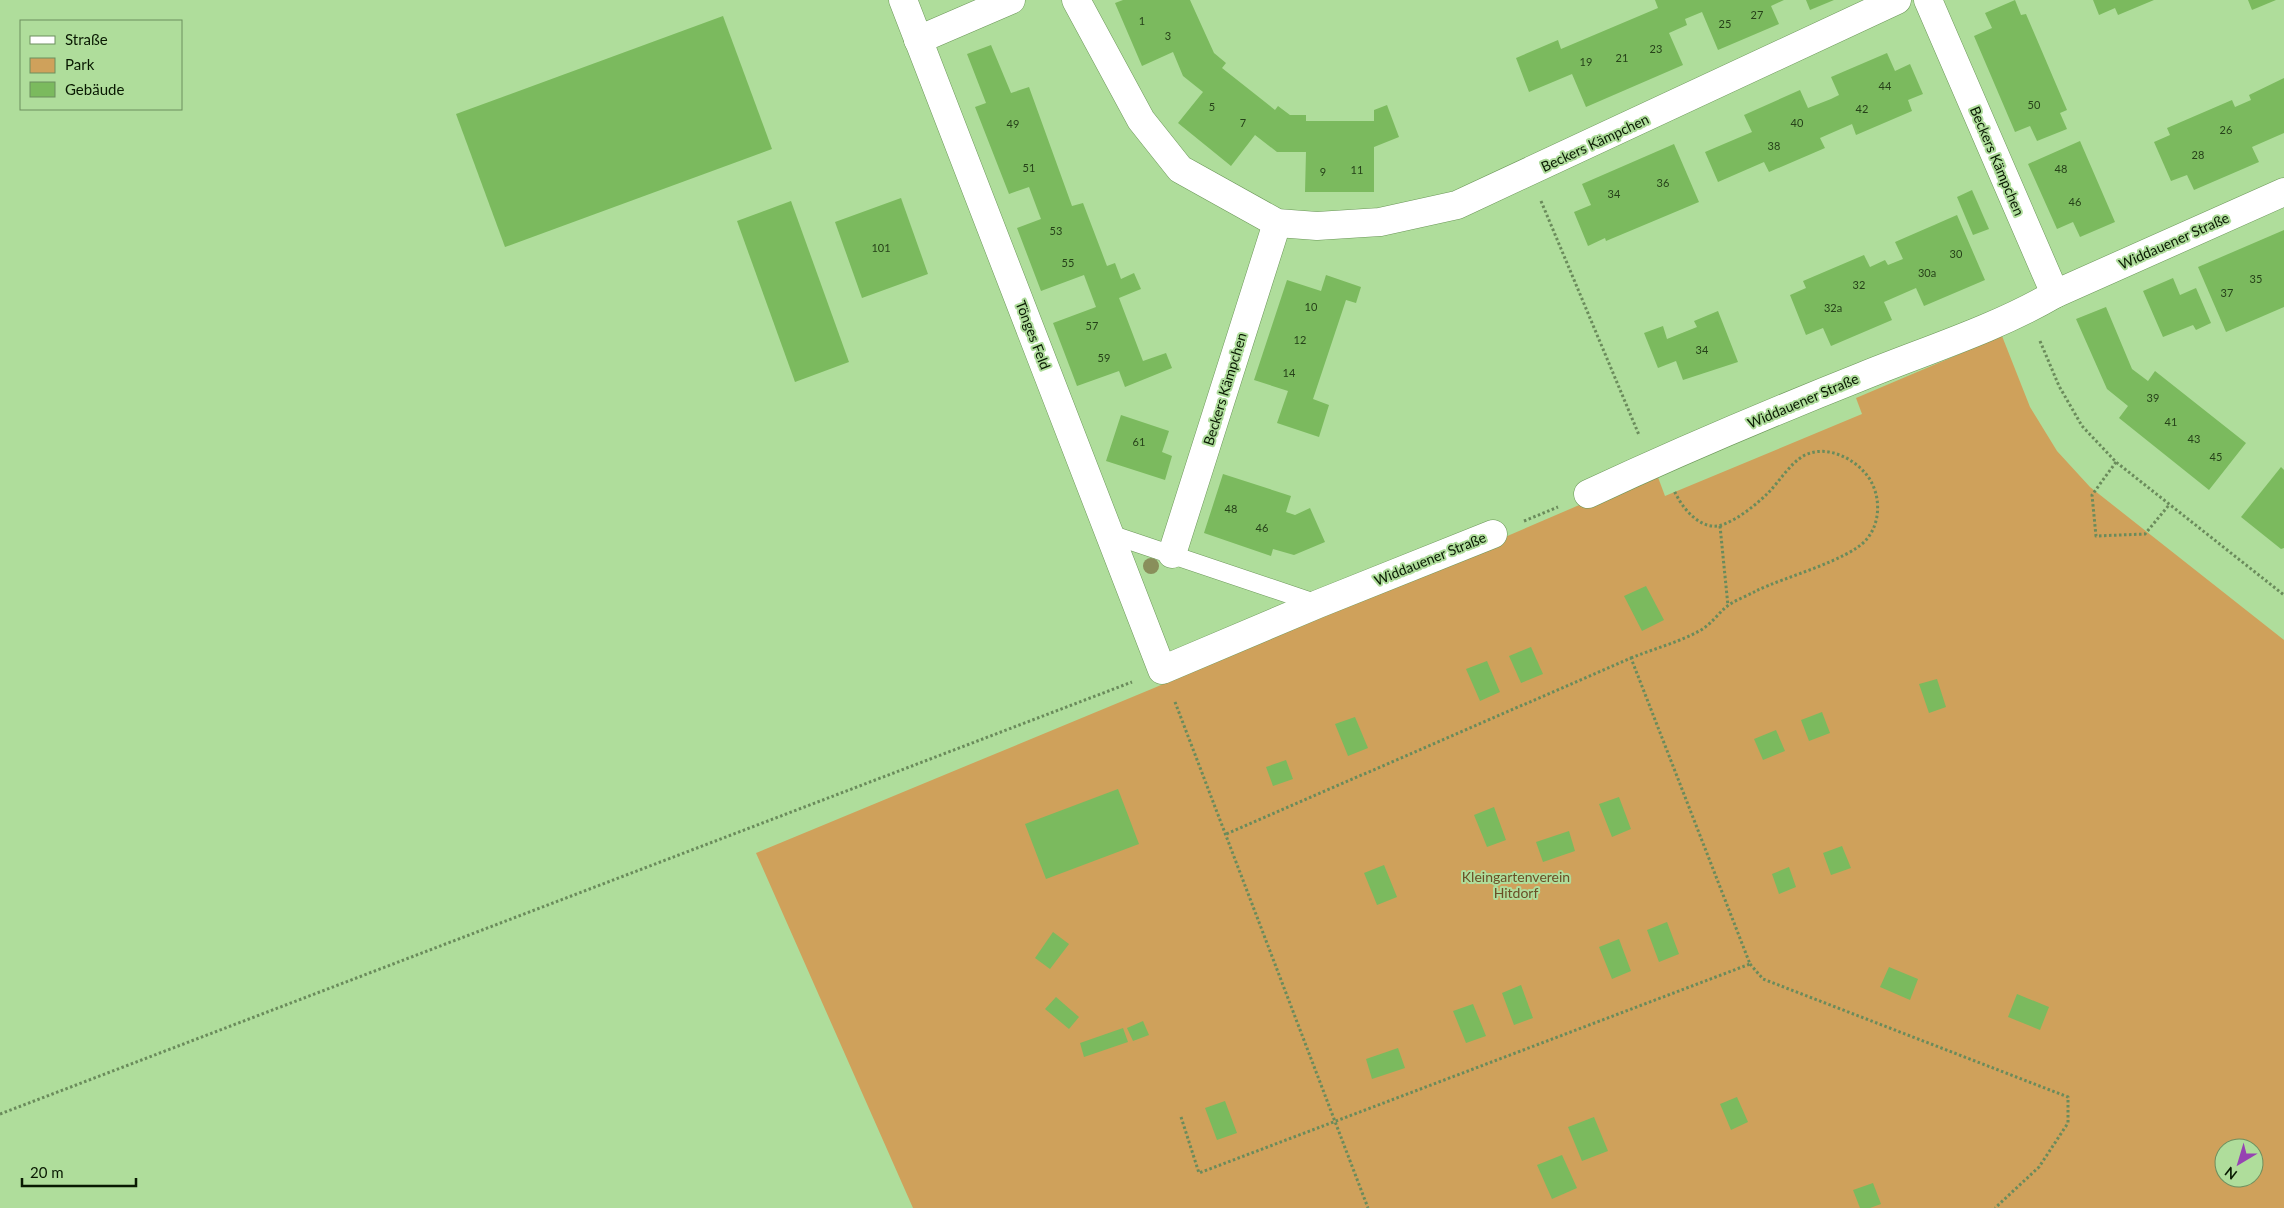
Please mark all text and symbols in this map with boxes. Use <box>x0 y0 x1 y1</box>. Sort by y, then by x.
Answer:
house number: 27 <box>1751 8 1763 21</box>
house number: 1 <box>1139 14 1145 27</box>
house number: 25 <box>1719 17 1731 30</box>
legend <box>20 20 182 110</box>
house number: 3 <box>1165 29 1171 42</box>
text: Straße <box>65 30 108 48</box>
house number: 23 <box>1650 42 1662 55</box>
house number: 21 <box>1616 51 1628 64</box>
text: Park <box>65 55 95 73</box>
house number: 19 <box>1580 55 1592 68</box>
house number: 44 <box>1879 79 1892 92</box>
text: Gebäude <box>65 80 124 98</box>
house number: 50 <box>2028 98 2041 111</box>
house number: 5 <box>1209 100 1215 113</box>
house number: 42 <box>1856 102 1868 115</box>
street label: Beckers Kämpchen <box>1967 104 2028 218</box>
street label: Beckers Kämpchen <box>1538 110 1651 175</box>
house number: 7 <box>1240 116 1246 129</box>
house number: 40 <box>1791 116 1804 129</box>
house number: 49 <box>1007 117 1019 130</box>
house number: 26 <box>2220 123 2232 136</box>
house number: 38 <box>1768 139 1780 152</box>
house number: 28 <box>2192 148 2204 161</box>
house number: 51 <box>1023 161 1035 174</box>
house number: 48 <box>2055 162 2067 175</box>
house number: 11 <box>1351 163 1363 176</box>
house number: 9 <box>1320 165 1326 178</box>
house number: 36 <box>1657 176 1669 189</box>
house number: 34 <box>1608 187 1621 200</box>
house number: 46 <box>2069 195 2081 208</box>
street label: Widdauener Straße <box>2116 209 2232 273</box>
house number: 53 <box>1050 224 1062 237</box>
house number: 101 <box>871 241 891 254</box>
house number: 30 <box>1950 247 1963 260</box>
house number: 55 <box>1062 256 1074 269</box>
house number: 30a <box>1918 266 1936 279</box>
house number: 35 <box>2250 272 2262 285</box>
house number: 32 <box>1853 278 1865 291</box>
house number: 37 <box>2221 286 2233 299</box>
street label: Tönges Feld <box>1013 298 1054 372</box>
house number: 10 <box>1305 300 1318 313</box>
house number: 32a <box>1824 301 1842 314</box>
house number: 57 <box>1086 319 1098 332</box>
street label: Beckers Kämpchen <box>1199 330 1250 447</box>
house number: 12 <box>1294 333 1306 346</box>
house number: 34 <box>1696 343 1709 356</box>
house number: 59 <box>1098 351 1110 364</box>
house number: 14 <box>1283 366 1296 379</box>
street label: Widdauener Straße <box>1745 369 1861 432</box>
house number: 39 <box>2147 391 2159 404</box>
house number: 41 <box>2165 415 2177 428</box>
house number: 43 <box>2188 432 2200 445</box>
house number: 61 <box>1133 435 1145 448</box>
house number: 45 <box>2210 450 2222 463</box>
house number: 48 <box>1225 502 1237 515</box>
house number: 46 <box>1256 521 1268 534</box>
street label: Widdauener Straße <box>1371 528 1488 589</box>
park label: Kleingartenverein Hitdorf <box>1462 868 1570 901</box>
north arrow <box>2214 1138 2264 1188</box>
scale bar <box>22 1156 136 1188</box>
text: 20 m <box>30 1163 64 1181</box>
text: N <box>2221 1164 2240 1184</box>

